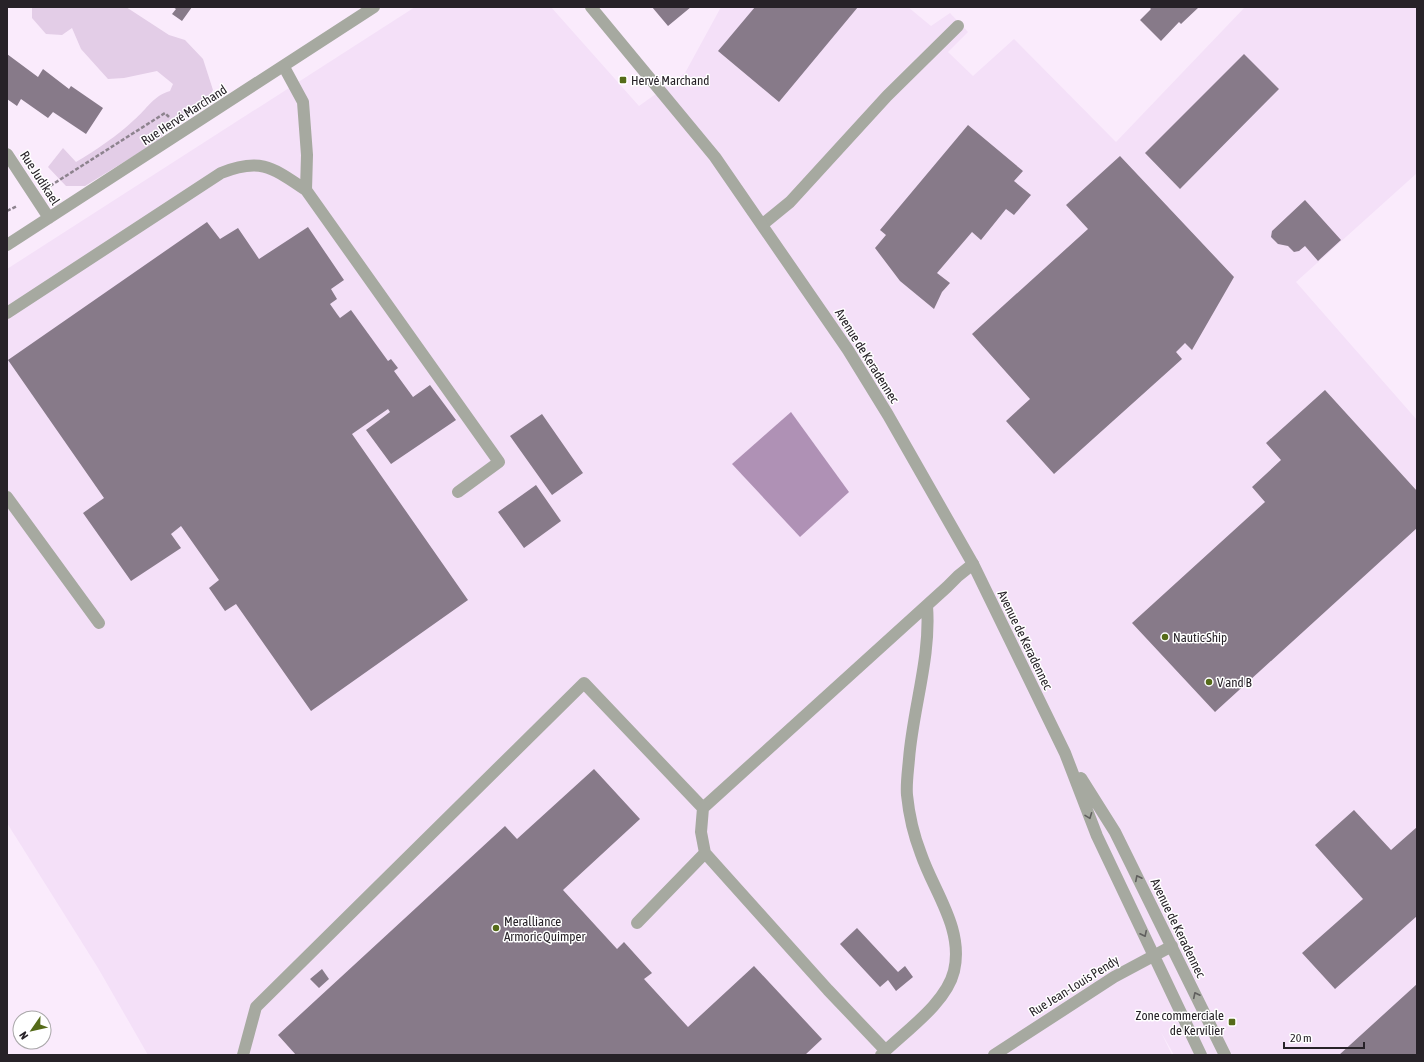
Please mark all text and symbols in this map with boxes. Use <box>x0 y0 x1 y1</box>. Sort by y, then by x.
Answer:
place label: Hervé Marchand <box>631 73 709 88</box>
marker: Hervé Marchand <box>618 75 628 85</box>
street label: Rue Hervé Marchand <box>138 82 230 148</box>
street label: Rue Judikael <box>17 148 63 208</box>
street label: Avenue de Keradennec <box>832 306 902 406</box>
street label: Avenue de Keradennec <box>994 588 1056 692</box>
place label: Nautic Ship <box>1173 630 1227 645</box>
marker: Nautic Ship <box>1160 632 1170 642</box>
place label: V and B <box>1217 675 1252 690</box>
marker: V and B <box>1204 677 1214 687</box>
one-way arrow <box>1085 812 1093 819</box>
one-way arrow <box>1135 875 1143 883</box>
street label: Avenue de Keradennec <box>1147 876 1209 980</box>
place label: Meralliance Armoric Quimper <box>504 914 585 944</box>
marker: Meralliance Armoric Quimper <box>491 923 501 933</box>
one-way arrow <box>1139 930 1147 937</box>
street label: Rue Jean-Louis Pendy <box>1026 952 1122 1020</box>
one-way arrow <box>1193 992 1201 999</box>
place label: Zone commerciale de Kervilier <box>1136 1008 1224 1038</box>
north arrow <box>12 1010 52 1050</box>
marker: Zone commerciale de Kervilier <box>1227 1017 1237 1027</box>
scale bar <box>1284 1024 1364 1050</box>
text: N <box>17 1030 31 1042</box>
text: 20 m <box>1290 1031 1312 1045</box>

